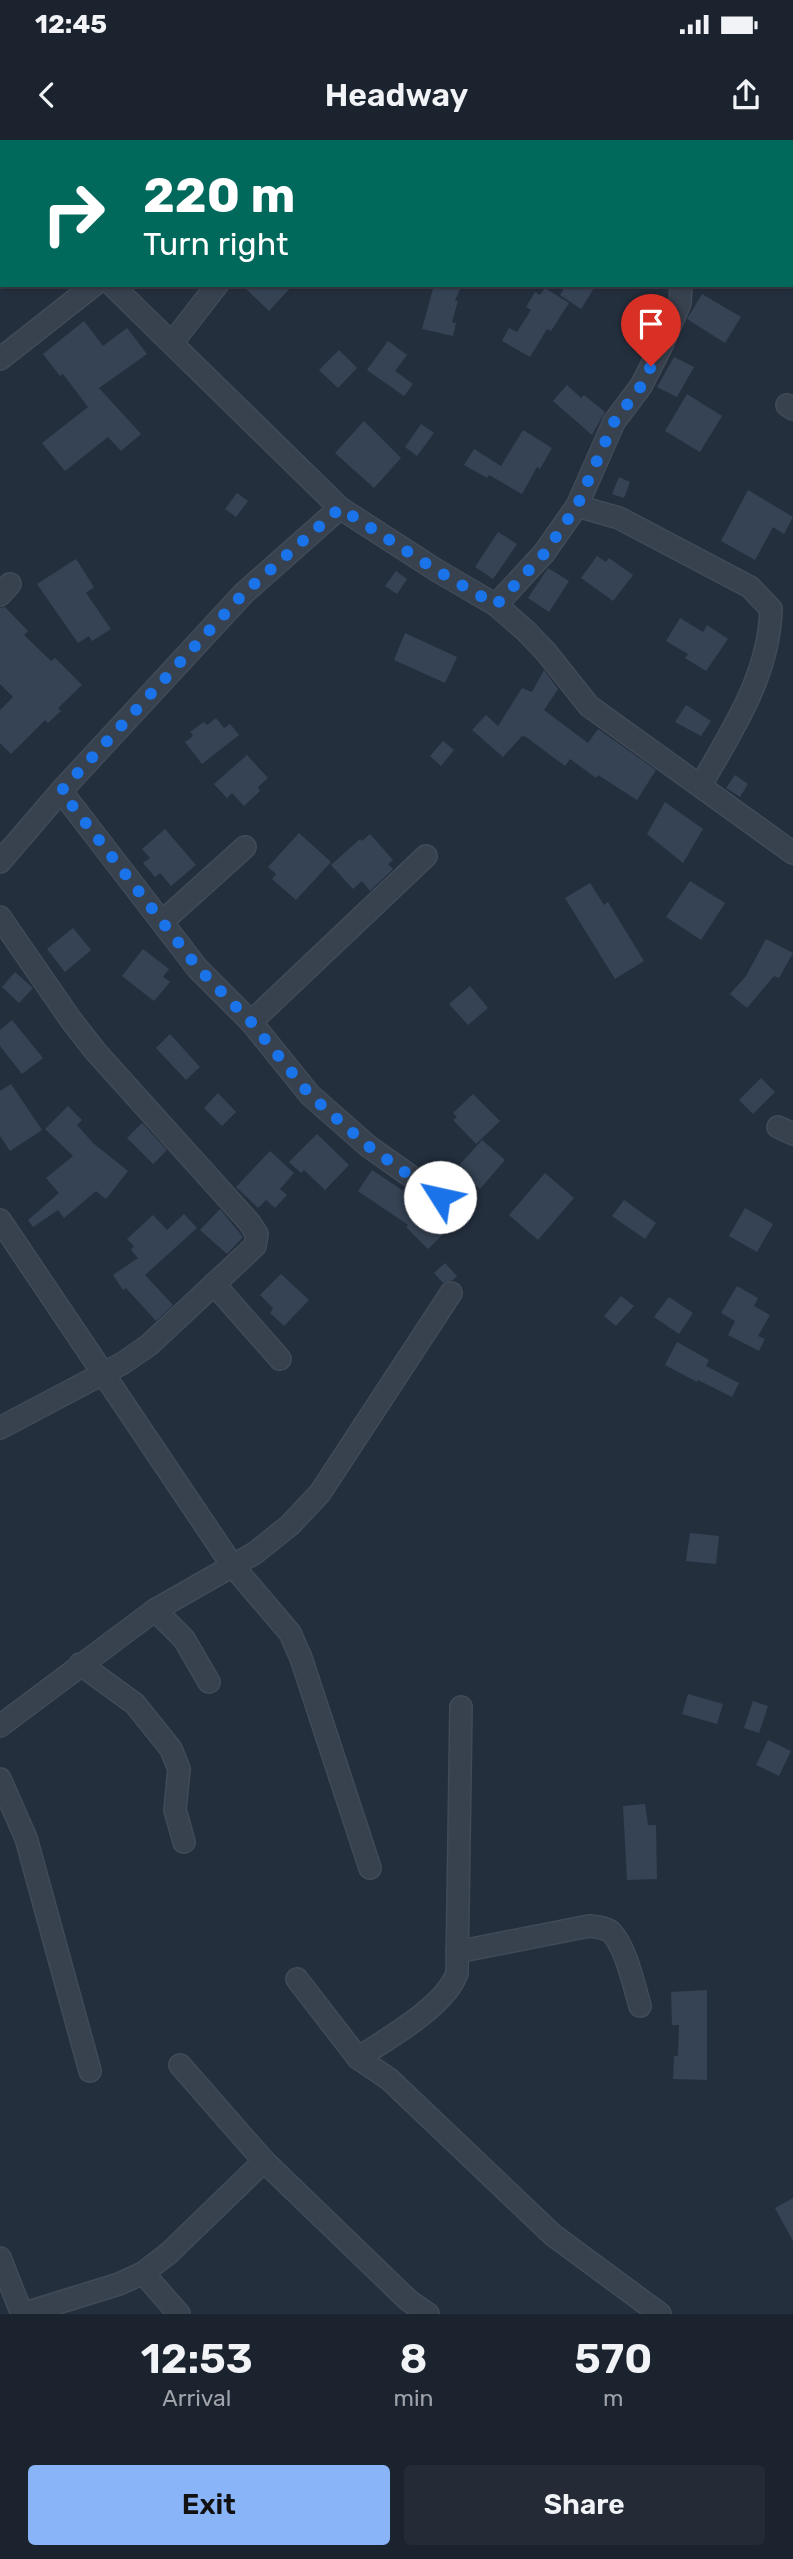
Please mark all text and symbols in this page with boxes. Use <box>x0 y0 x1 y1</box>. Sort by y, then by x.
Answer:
text: 12:45 <box>35 9 107 40</box>
icon: back <box>28 76 66 114</box>
text: Headway <box>325 76 468 114</box>
icon: share <box>727 76 765 114</box>
text: 220 m <box>143 166 295 224</box>
icon: right <box>28 168 119 259</box>
text: Turn right <box>143 225 288 263</box>
pin <box>621 294 681 366</box>
icon: arrive <box>632 305 670 343</box>
position arrow <box>403 1160 477 1234</box>
text: 12:53 <box>141 2334 253 2384</box>
text: 8 <box>400 2334 428 2384</box>
text: 570 <box>574 2334 652 2384</box>
text: Arrival <box>162 2384 231 2412</box>
text: min <box>394 2384 434 2412</box>
text: m <box>603 2384 624 2412</box>
button: Exit <box>28 2465 390 2545</box>
button: Share <box>404 2465 765 2545</box>

